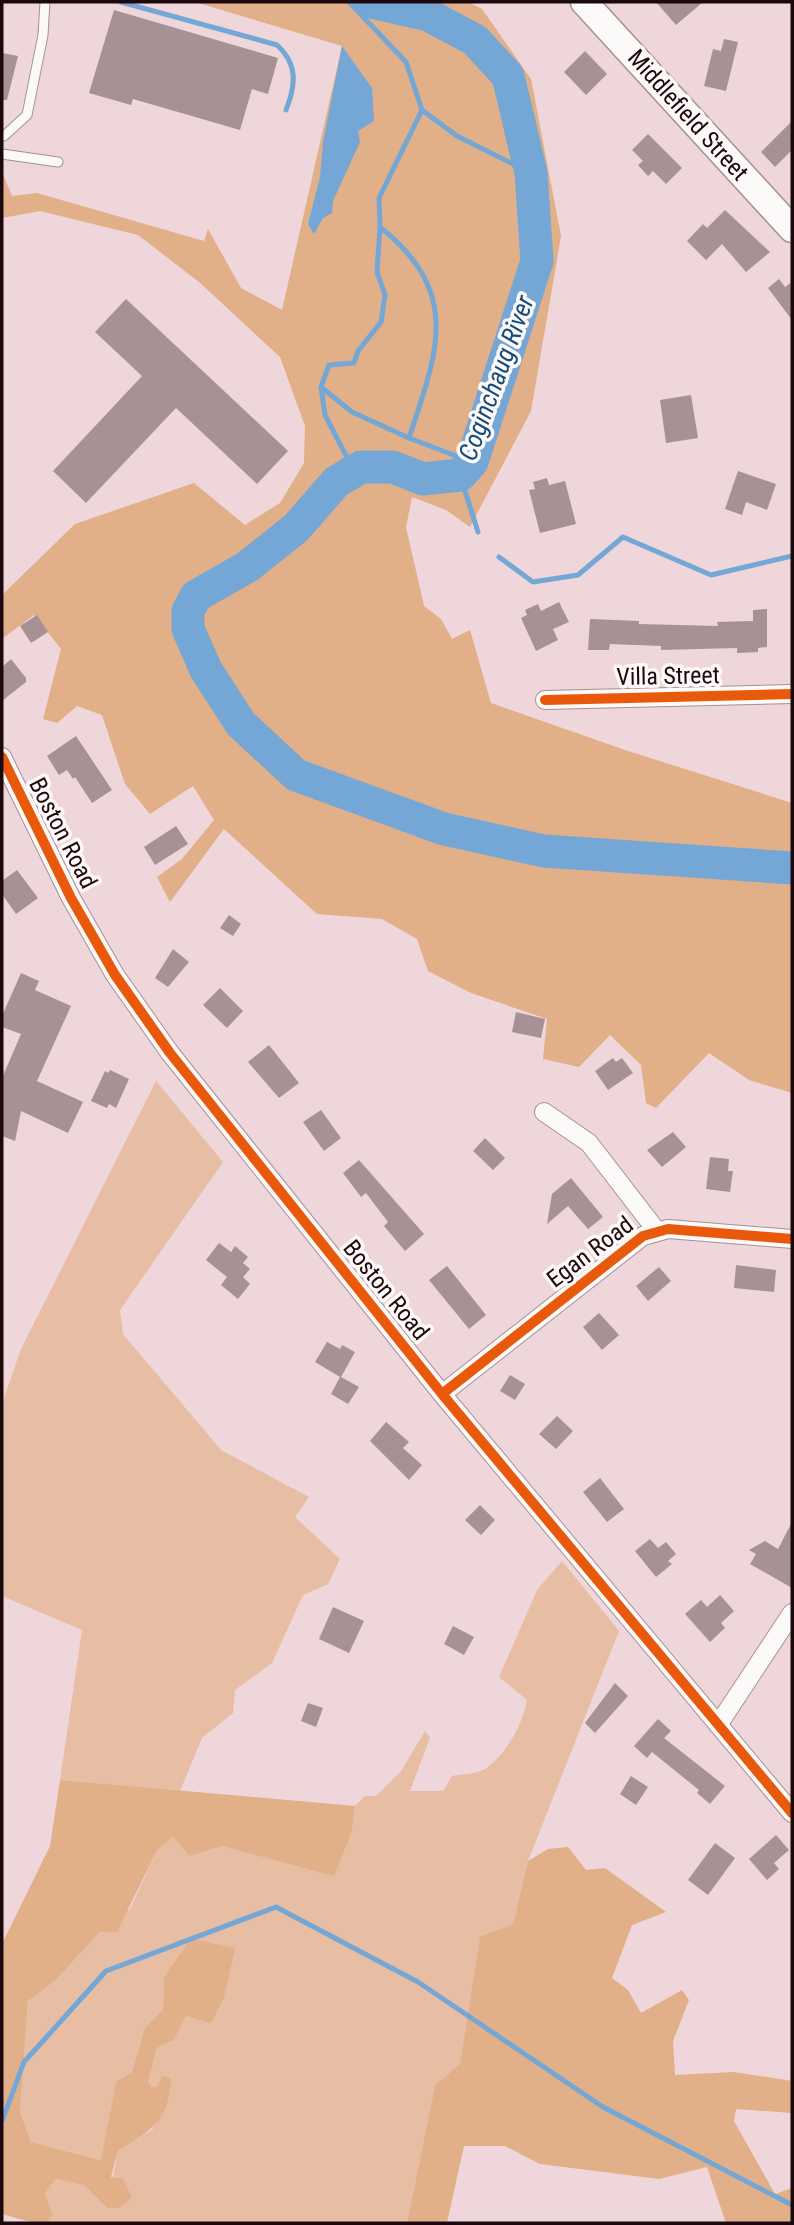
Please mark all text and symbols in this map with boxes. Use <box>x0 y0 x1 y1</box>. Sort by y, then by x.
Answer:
street label: Middlefield Street <box>622 44 754 186</box>
water label: Coginchaug River <box>452 290 540 464</box>
street label: Villa Street <box>616 661 720 691</box>
street label: Boston Road <box>23 773 103 893</box>
street label: Egan Road <box>541 1211 639 1293</box>
street label: Boston Road <box>337 1234 435 1346</box>

